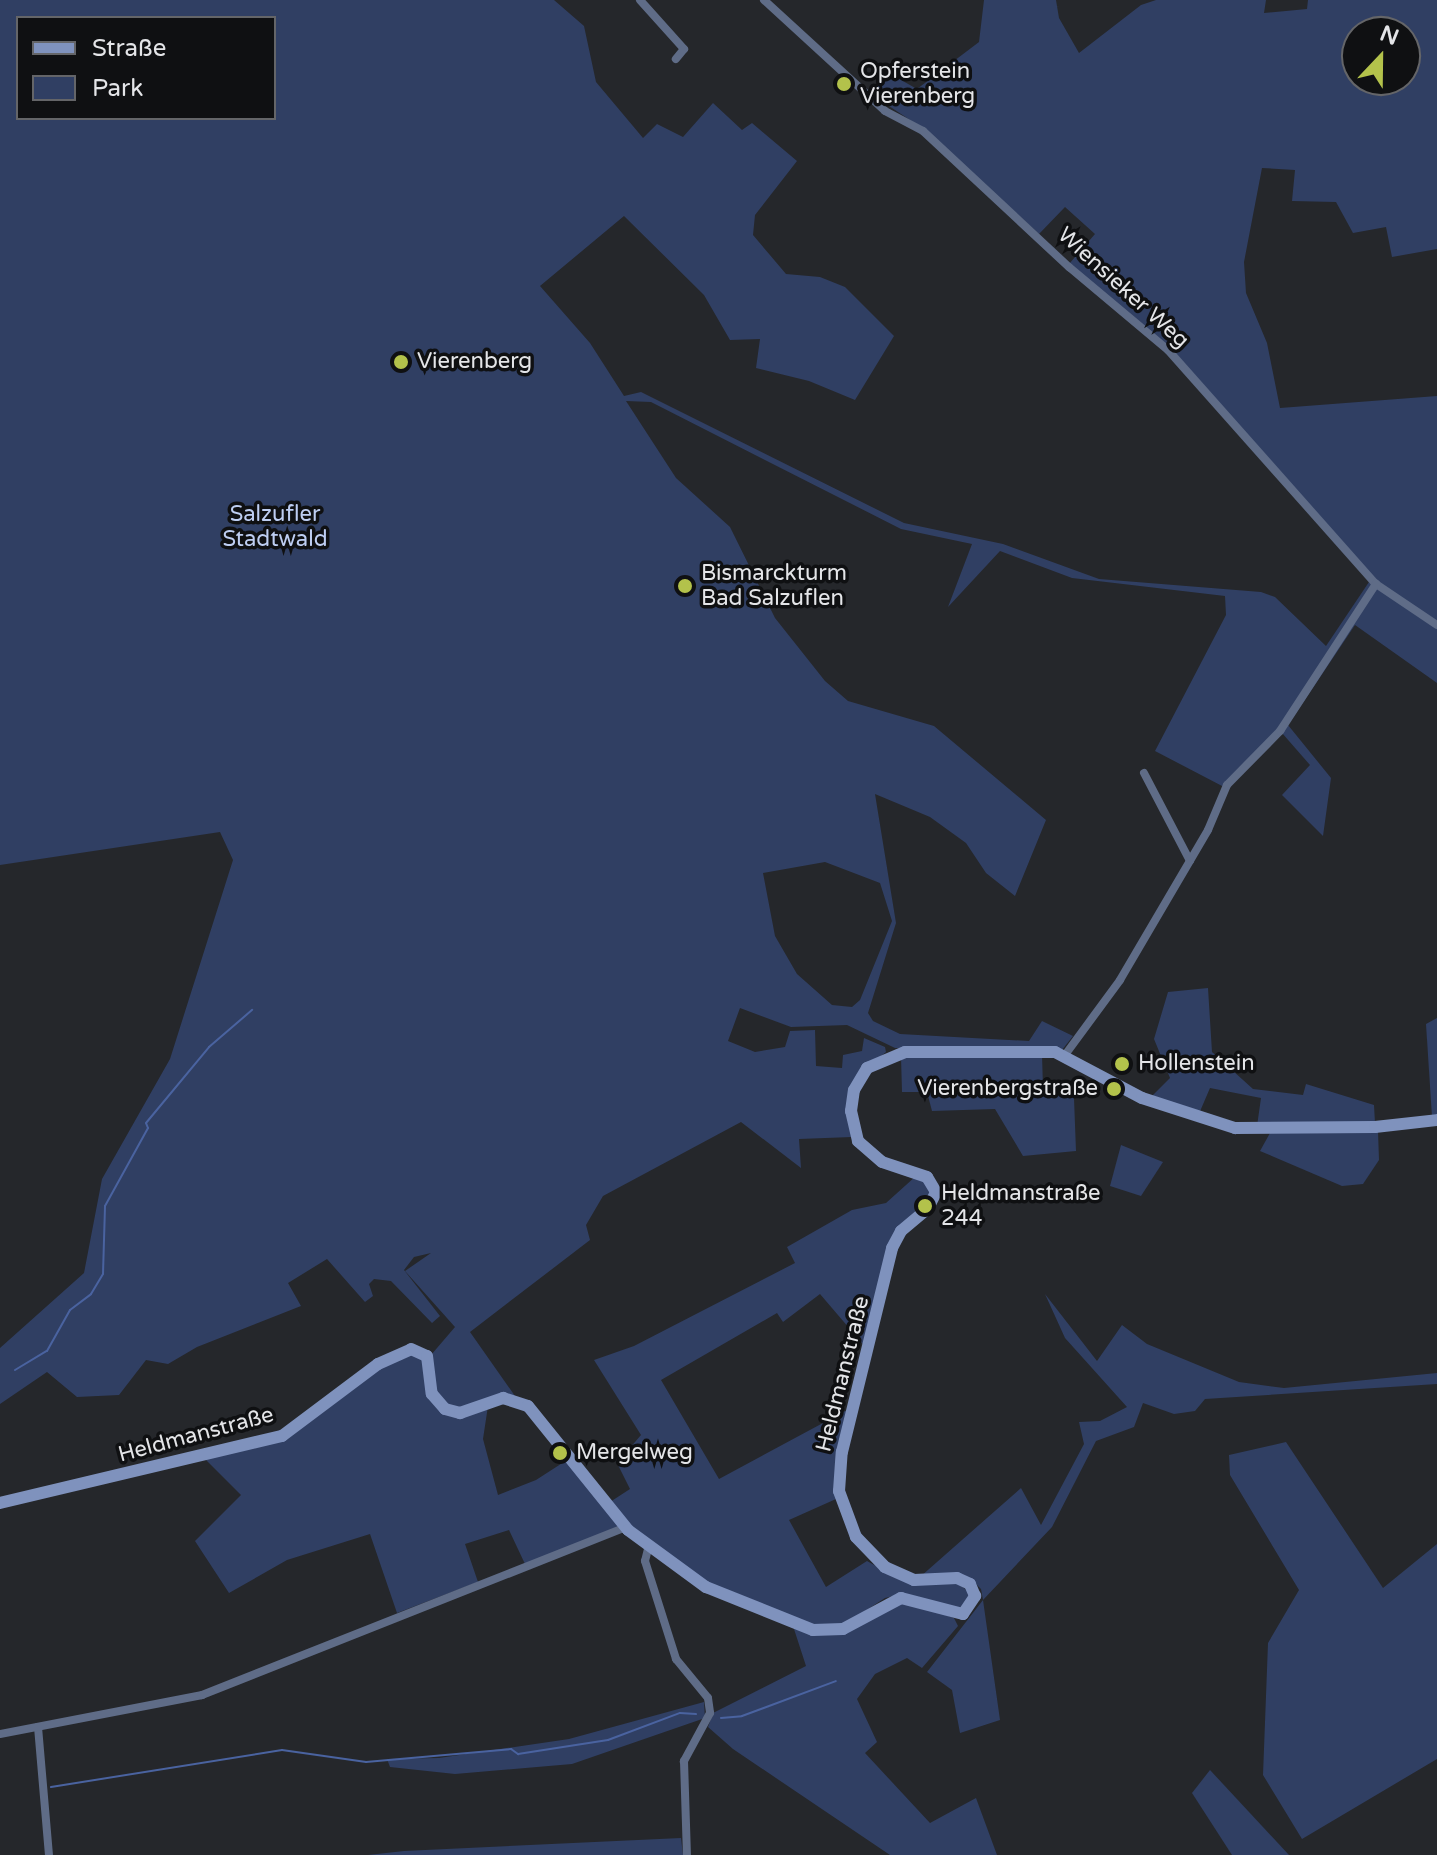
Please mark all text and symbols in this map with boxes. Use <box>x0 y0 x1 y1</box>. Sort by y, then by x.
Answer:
legend <box>16 16 276 120</box>
north arrow <box>1341 16 1421 96</box>
text: N <box>1376 20 1402 51</box>
text: Straße <box>92 34 166 63</box>
place label: Opferstein Vierenberg <box>860 58 975 110</box>
text: Park <box>92 74 143 103</box>
marker: Opferstein Vierenberg <box>835 75 853 93</box>
street label: Wiensieker Weg <box>1052 222 1194 354</box>
place label: Vierenberg <box>417 349 532 375</box>
marker: Vierenberg <box>392 353 410 371</box>
park label: Salzufler Stadtwald <box>222 501 328 552</box>
place label: Bismarckturm Bad Salzuflen <box>701 560 847 612</box>
marker: Bismarckturm Bad Salzuflen <box>676 577 694 595</box>
place label: Hollenstein <box>1138 1051 1255 1077</box>
marker: Hollenstein <box>1113 1055 1131 1073</box>
place label: Vierenbergstraße <box>917 1076 1098 1102</box>
marker: Vierenbergstraße <box>1105 1080 1123 1098</box>
place label: Heldmanstraße 244 <box>941 1180 1101 1232</box>
marker: Heldmanstraße 244 <box>916 1197 934 1215</box>
street label: Heldmanstraße <box>811 1293 875 1455</box>
street label: Heldmanstraße <box>116 1402 276 1468</box>
place label: Mergelweg <box>576 1440 693 1466</box>
marker: Mergelweg <box>551 1444 569 1462</box>

